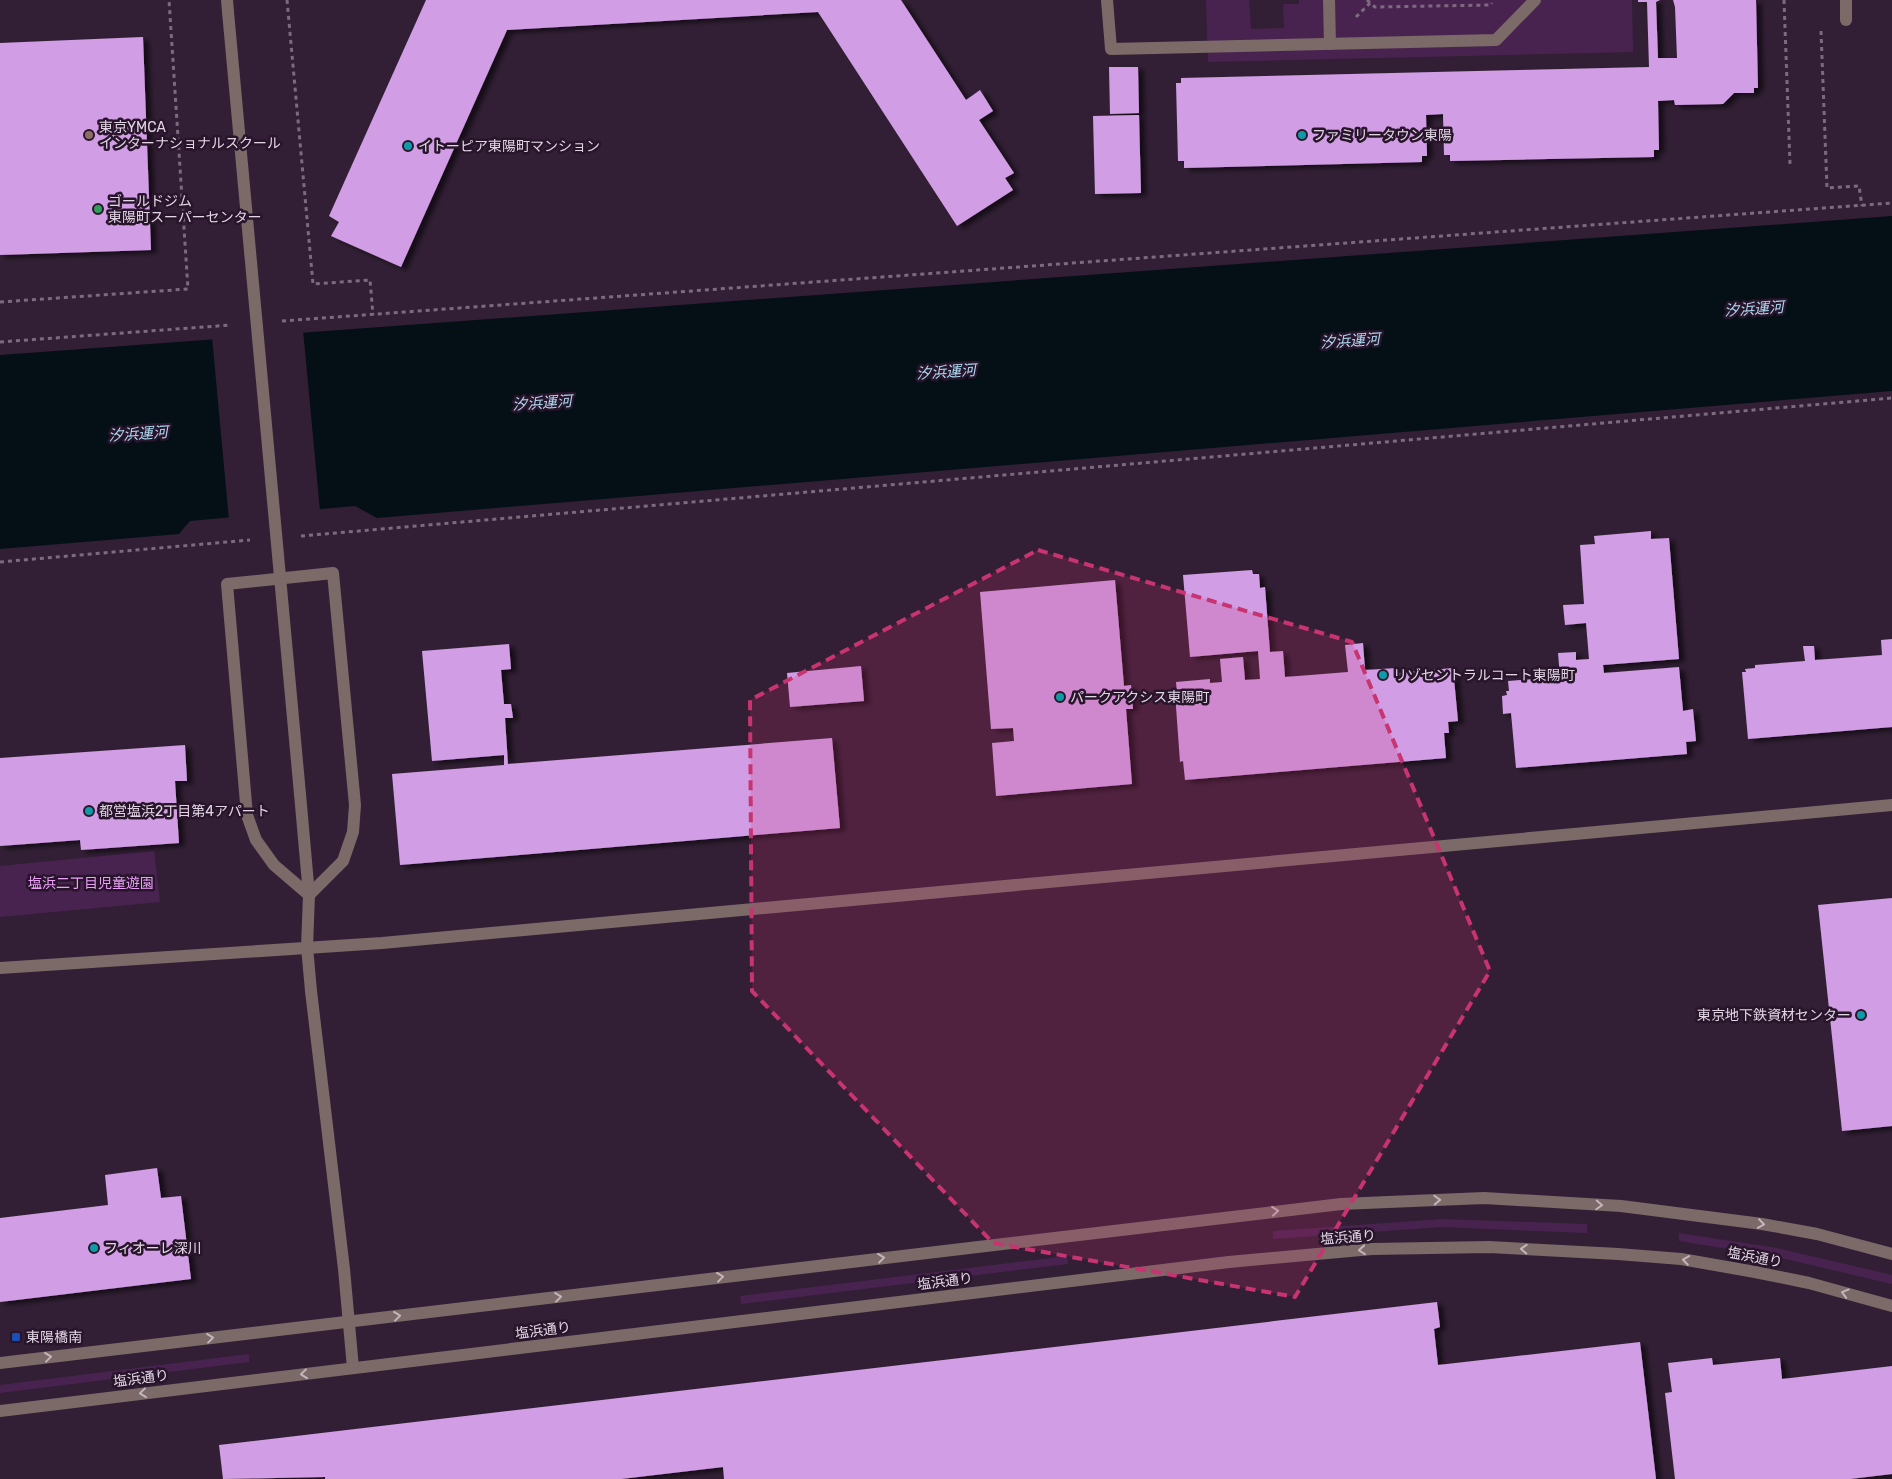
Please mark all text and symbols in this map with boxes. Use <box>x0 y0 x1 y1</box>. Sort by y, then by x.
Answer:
place label: 東京YMCA インターナショナルスクール <box>99 119 281 152</box>
place label: ファミリータウン東陽 <box>1312 127 1452 144</box>
marker: 東京YMCA インターナショナルスクール <box>83 129 95 141</box>
marker: ファミリータウン東陽 <box>1296 129 1308 141</box>
place label: イトーピア東陽町マンション <box>418 138 600 155</box>
marker: イトーピア東陽町マンション <box>402 140 414 152</box>
place label: ゴールドジム 東陽町スーパーセンター <box>108 193 262 226</box>
marker: ゴールドジム 東陽町スーパーセンター <box>92 203 104 215</box>
water label: 汐浜運河 <box>1723 298 1788 320</box>
water label: 汐浜運河 <box>1319 330 1384 352</box>
water label: 汐浜運河 <box>915 361 980 383</box>
water label: 汐浜運河 <box>511 392 576 414</box>
water label: 汐浜運河 <box>107 423 172 445</box>
place label: リゾセントラルコート東陽町 <box>1393 667 1575 684</box>
marker: リゾセントラルコート東陽町 <box>1377 669 1389 681</box>
place label: パークアクシス東陽町 <box>1070 689 1209 706</box>
marker: パークアクシス東陽町 <box>1054 691 1066 703</box>
place label: 都営塩浜2丁目第4アパート <box>99 803 270 820</box>
marker: 都営塩浜2丁目第4アパート <box>83 805 95 817</box>
park label: 塩浜二丁目児童遊園 <box>28 875 154 892</box>
place label: 東京地下鉄資材センター <box>1697 1007 1851 1024</box>
marker: 東京地下鉄資材センター <box>1855 1009 1867 1021</box>
one-way arrow <box>1433 1195 1441 1206</box>
one-way arrow <box>1595 1200 1603 1211</box>
one-way arrow <box>1271 1206 1279 1217</box>
one-way arrow <box>1757 1218 1765 1229</box>
street label: 塩浜通り <box>1320 1227 1377 1248</box>
place label: フィオーレ深川 <box>104 1240 202 1257</box>
marker: フィオーレ深川 <box>88 1242 100 1254</box>
one-way arrow <box>1520 1243 1528 1254</box>
street label: 塩浜通り <box>1726 1244 1784 1271</box>
one-way arrow <box>1357 1245 1365 1256</box>
one-way arrow <box>877 1253 885 1264</box>
one-way arrow <box>1682 1256 1690 1266</box>
street label: 塩浜通り <box>916 1270 974 1293</box>
one-way arrow <box>716 1272 724 1283</box>
one-way arrow <box>1841 1289 1850 1299</box>
one-way arrow <box>555 1292 563 1303</box>
one-way arrow <box>393 1311 401 1322</box>
street label: 塩浜通り <box>514 1319 572 1342</box>
place label: 東陽橋南 <box>26 1329 82 1346</box>
marker: 東陽橋南 <box>10 1331 22 1343</box>
one-way arrow <box>206 1333 214 1344</box>
one-way arrow <box>44 1353 53 1363</box>
street label: 塩浜通り <box>112 1367 170 1390</box>
one-way arrow <box>300 1368 308 1379</box>
one-way arrow <box>139 1387 147 1398</box>

